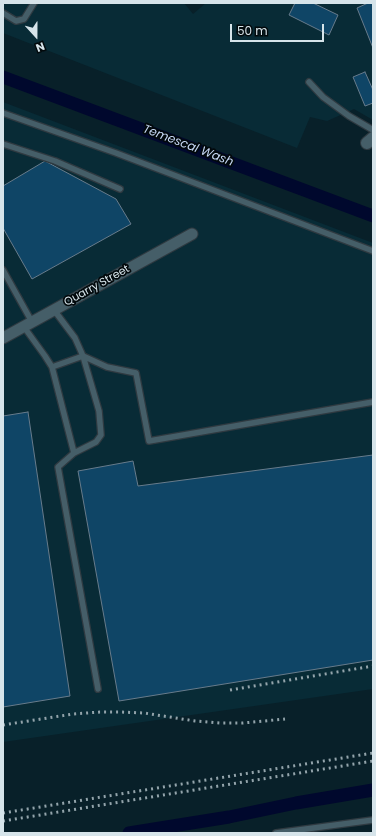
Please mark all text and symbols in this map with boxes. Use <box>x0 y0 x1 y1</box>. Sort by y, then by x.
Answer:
north arrow <box>16 16 56 56</box>
scale bar <box>232 16 326 42</box>
text: 50 m <box>237 22 268 39</box>
text: N <box>34 38 47 56</box>
water label: Temescal Wash <box>141 122 235 170</box>
street label: Quarry Street <box>62 263 132 309</box>

